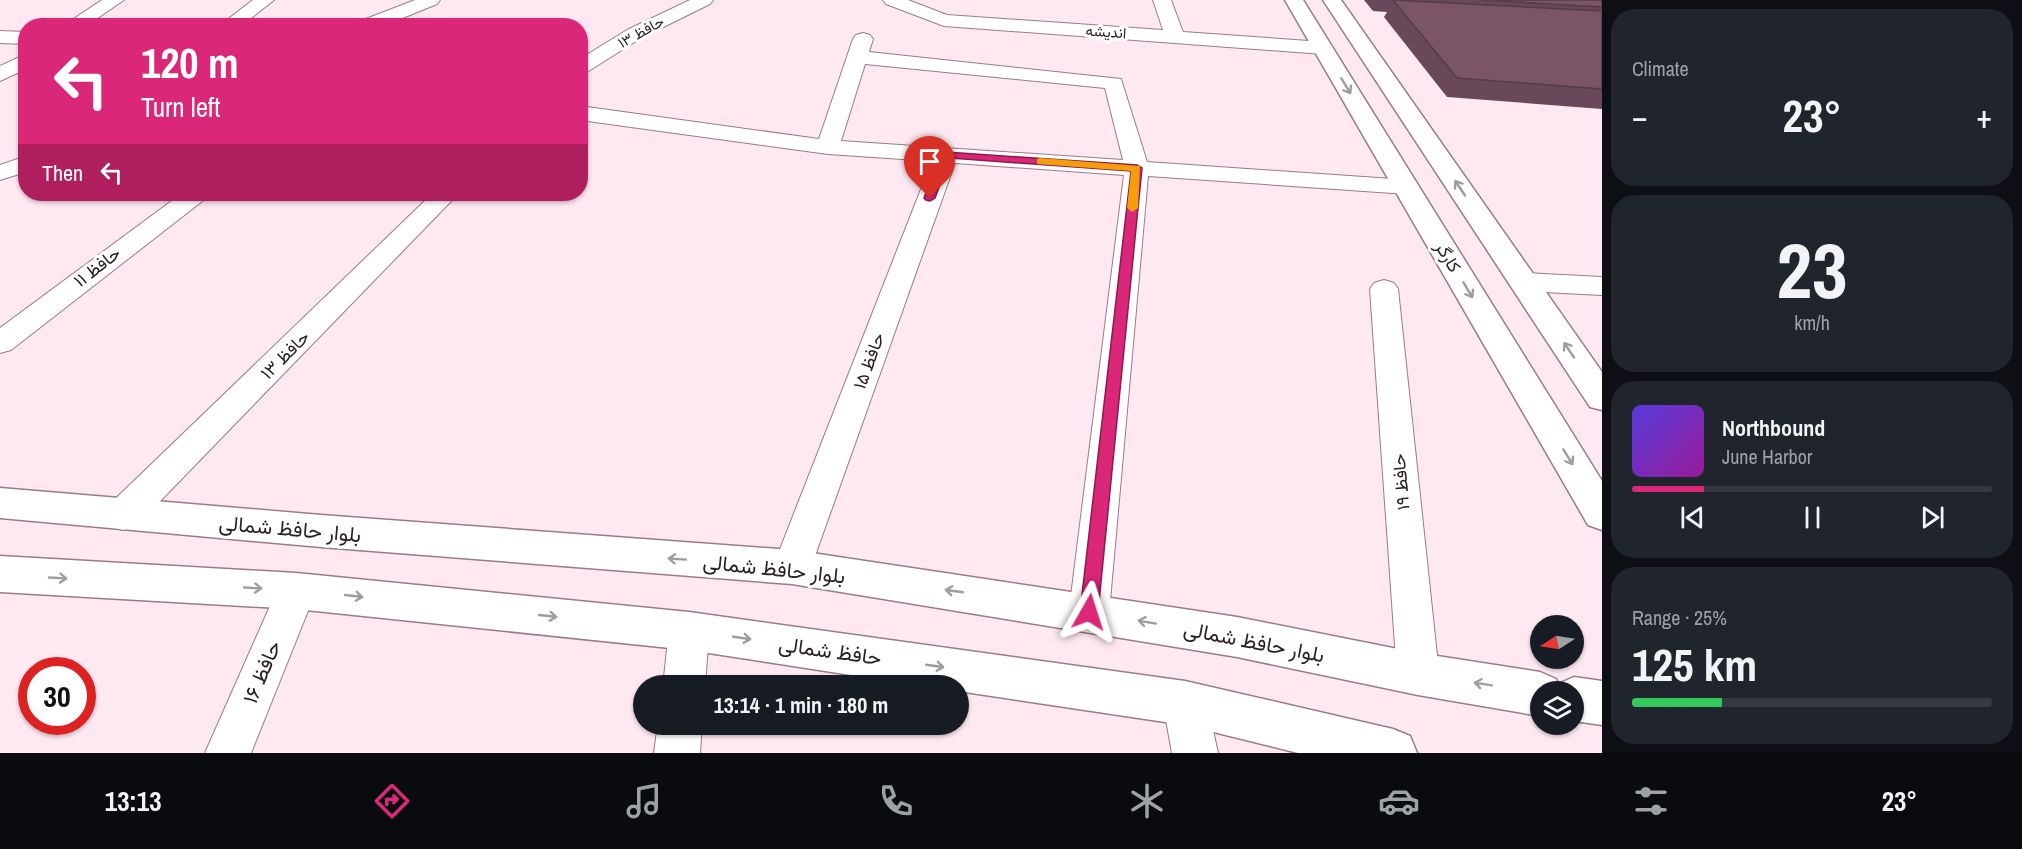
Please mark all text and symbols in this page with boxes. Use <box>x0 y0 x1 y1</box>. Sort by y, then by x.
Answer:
street label: حافظ ۱۳ <box>614 10 668 53</box>
street label: اندیشه <box>1085 20 1127 43</box>
text: 120 m <box>141 35 239 91</box>
icon: left <box>42 42 120 120</box>
text: Climate <box>1632 55 1689 82</box>
one-way arrow <box>1340 77 1352 94</box>
text: 23° <box>1782 85 1842 146</box>
text: Turn left <box>141 89 220 125</box>
text: − <box>1632 94 1648 138</box>
text: + <box>1976 94 1992 138</box>
pin <box>904 136 955 198</box>
icon: arrive <box>913 145 946 178</box>
icon: left <box>95 156 128 189</box>
text: Then <box>42 158 83 188</box>
one-way arrow <box>1454 181 1466 197</box>
text: 23 <box>1776 217 1848 322</box>
street label: کارگر <box>1429 236 1467 277</box>
street label: حافظ ۱۱ <box>68 240 125 293</box>
one-way arrow <box>1462 281 1474 298</box>
text: km/h <box>1794 309 1830 336</box>
street label: حافظ ۱۳ <box>255 325 315 385</box>
street label: حافظ ۱۵ <box>847 329 890 393</box>
one-way arrow <box>1563 342 1575 358</box>
text: Northbound <box>1722 413 1825 443</box>
text: June Harbor <box>1722 443 1812 470</box>
one-way arrow <box>1562 448 1574 465</box>
street label: حافظ ۱۹ <box>1386 453 1415 511</box>
icon: previous <box>1676 501 1709 534</box>
icon: pause <box>1796 501 1829 534</box>
icon: next <box>1916 501 1949 534</box>
street label: بلوار حافظ شمالی <box>218 508 362 549</box>
street label: بلوار حافظ شمالی <box>702 547 847 590</box>
one-way arrow <box>668 553 687 564</box>
one-way arrow <box>48 572 68 583</box>
position arrow <box>1057 580 1121 644</box>
one-way arrow <box>243 583 263 594</box>
one-way arrow <box>945 586 964 597</box>
one-way arrow <box>344 591 364 602</box>
text: Range · 25% <box>1632 604 1727 631</box>
one-way arrow <box>538 611 558 622</box>
street label: بلوار حافظ شمالی <box>1181 614 1327 669</box>
north arrow <box>1530 615 1584 669</box>
map controls <box>1530 615 1584 735</box>
one-way arrow <box>1137 616 1157 627</box>
street label: حافظ شمالی <box>777 629 883 672</box>
one-way arrow <box>731 633 751 644</box>
text: 125 km <box>1632 634 1757 695</box>
street label: حافظ ۱۶ <box>235 636 288 708</box>
speed limit sign: 30 <box>18 657 96 735</box>
one-way arrow <box>924 661 944 672</box>
one-way arrow <box>1473 679 1493 690</box>
button: layers <box>1530 681 1584 735</box>
text: 13:14 · 1 min · 180 m <box>714 690 888 720</box>
icon: directions <box>371 780 413 822</box>
icon: music <box>623 780 665 822</box>
icon: phone <box>875 780 917 822</box>
icon: climate <box>1126 780 1168 822</box>
icon: car <box>1378 780 1420 822</box>
icon: filters <box>1630 780 1672 822</box>
text: 13:13 <box>105 783 161 819</box>
text: 23° <box>1882 783 1917 819</box>

